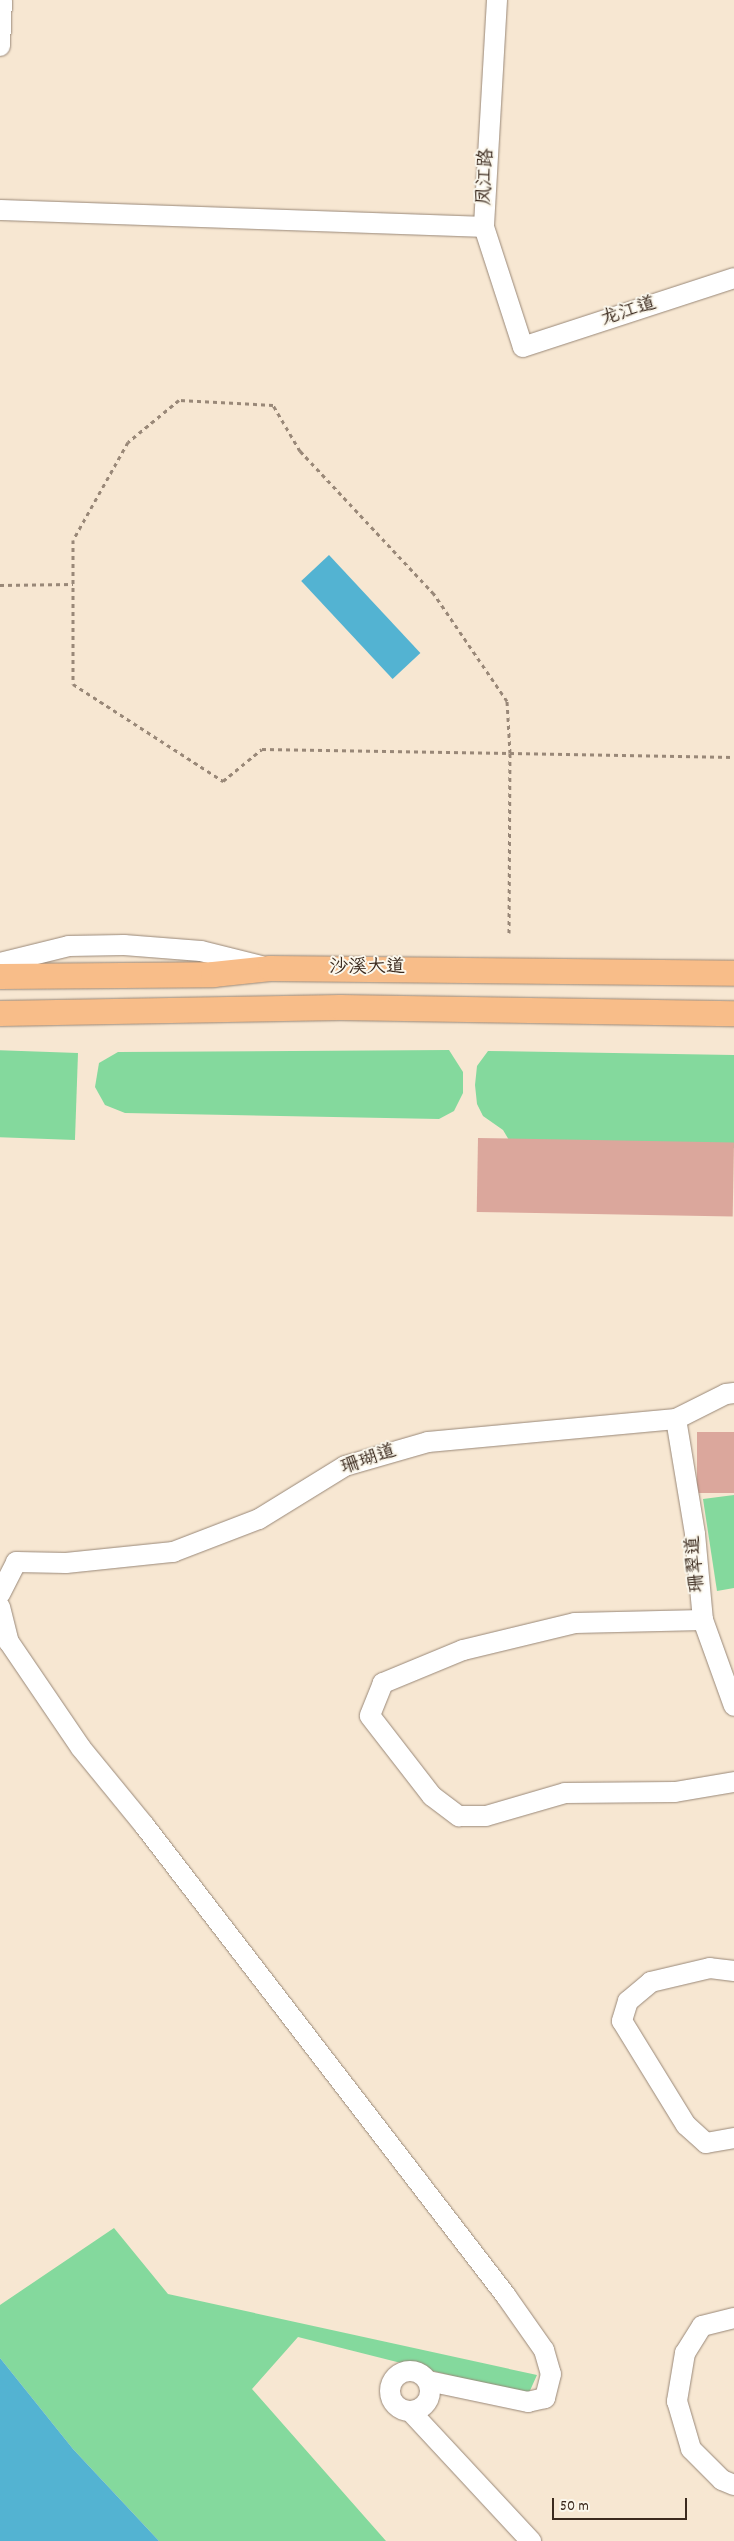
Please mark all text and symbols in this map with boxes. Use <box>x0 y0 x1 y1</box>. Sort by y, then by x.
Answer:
street label: 凤江路 <box>474 148 500 206</box>
street label: 龙江道 <box>598 293 660 333</box>
street label: 沙溪大道 <box>329 958 405 980</box>
street label: 珊瑚道 <box>338 1441 400 1481</box>
street label: 珊翠道 <box>683 1535 711 1593</box>
scale bar <box>554 2488 689 2520</box>
text: 50 m <box>560 2496 589 2518</box>

